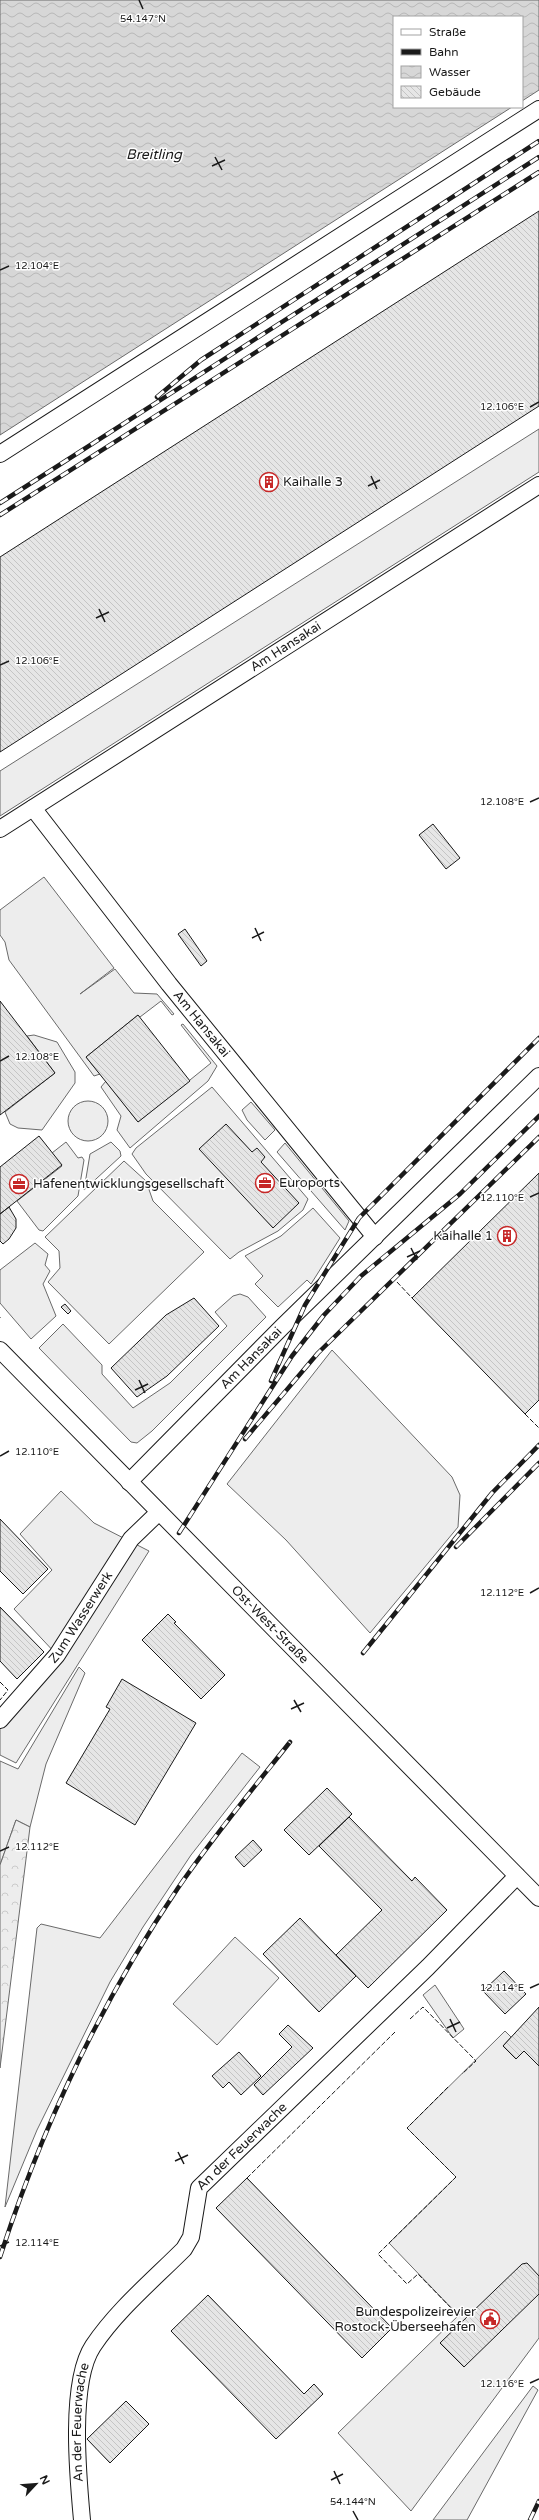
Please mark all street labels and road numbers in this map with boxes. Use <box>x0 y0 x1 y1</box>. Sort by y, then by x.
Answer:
street label: Am Hansakai <box>247 618 324 675</box>
street label: Am Hansakai <box>170 987 233 1060</box>
street label: Am Hansakai <box>217 1324 285 1393</box>
street label: Zum Wasserwerk <box>45 1568 116 1667</box>
street label: Ost-West-Straße <box>228 1582 312 1667</box>
street label: An der Feuerwache <box>193 2099 290 2194</box>
street label: An der Feuerwache <box>69 2361 93 2483</box>

